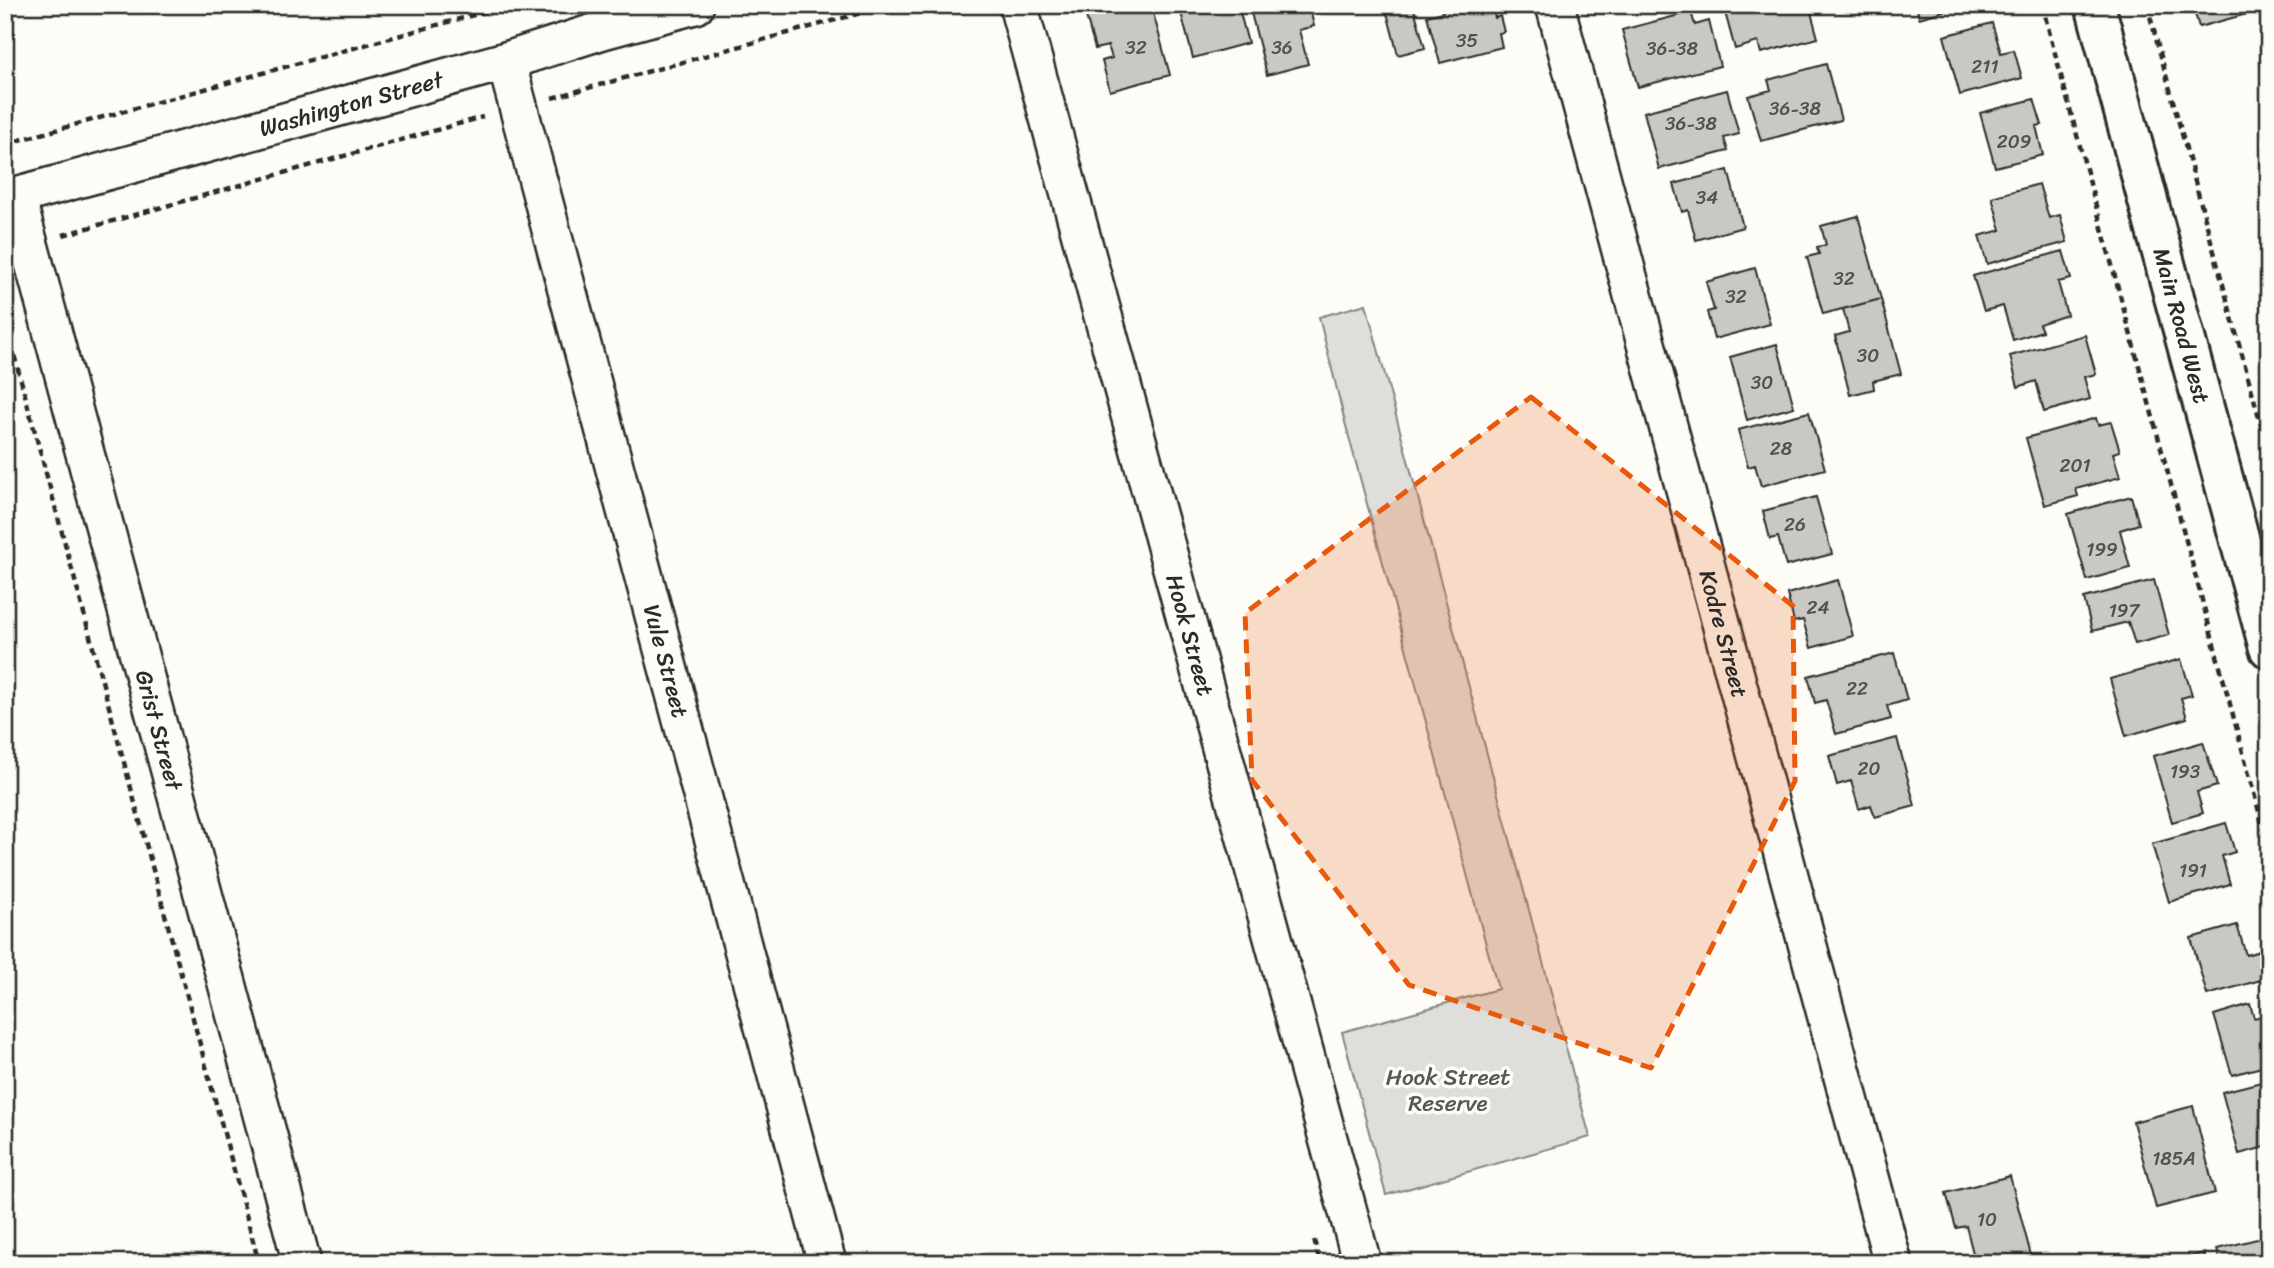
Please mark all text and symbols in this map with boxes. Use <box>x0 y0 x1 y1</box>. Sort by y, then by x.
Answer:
house number: 35 <box>1456 24 1478 57</box>
house number: 32 <box>1125 31 1147 64</box>
house number: 36 <box>1271 31 1293 64</box>
house number: 36-38 <box>1646 32 1699 65</box>
house number: 211 <box>1971 50 1999 83</box>
street label: Washington Street <box>255 59 450 149</box>
house number: 36-38 <box>1769 92 1822 125</box>
house number: 36-38 <box>1665 107 1718 140</box>
house number: 209 <box>1997 125 2031 158</box>
house number: 34 <box>1696 181 1718 214</box>
street label: Main Road West <box>2141 243 2222 408</box>
house number: 32 <box>1833 262 1855 295</box>
house number: 32 <box>1725 280 1747 313</box>
house number: 30 <box>1857 339 1879 372</box>
house number: 30 <box>1751 366 1773 399</box>
house number: 28 <box>1770 432 1793 465</box>
house number: 201 <box>2059 449 2091 482</box>
house number: 26 <box>1784 508 1806 541</box>
house number: 199 <box>2086 533 2118 566</box>
street label: Kodre Street <box>1687 565 1760 703</box>
street label: Hook Street <box>1154 569 1226 701</box>
house number: 24 <box>1807 591 1830 624</box>
house number: 197 <box>2109 594 2140 627</box>
street label: Vule Street <box>631 600 701 722</box>
street label: Grist Street <box>123 666 195 797</box>
house number: 22 <box>1846 672 1868 705</box>
house number: 20 <box>1858 752 1880 785</box>
house number: 193 <box>2170 755 2201 788</box>
house number: 191 <box>2179 854 2207 887</box>
park label: Hook Street Reserve <box>1386 1057 1510 1124</box>
house number: 185A <box>2152 1142 2196 1175</box>
house number: 10 <box>1977 1203 1997 1236</box>

